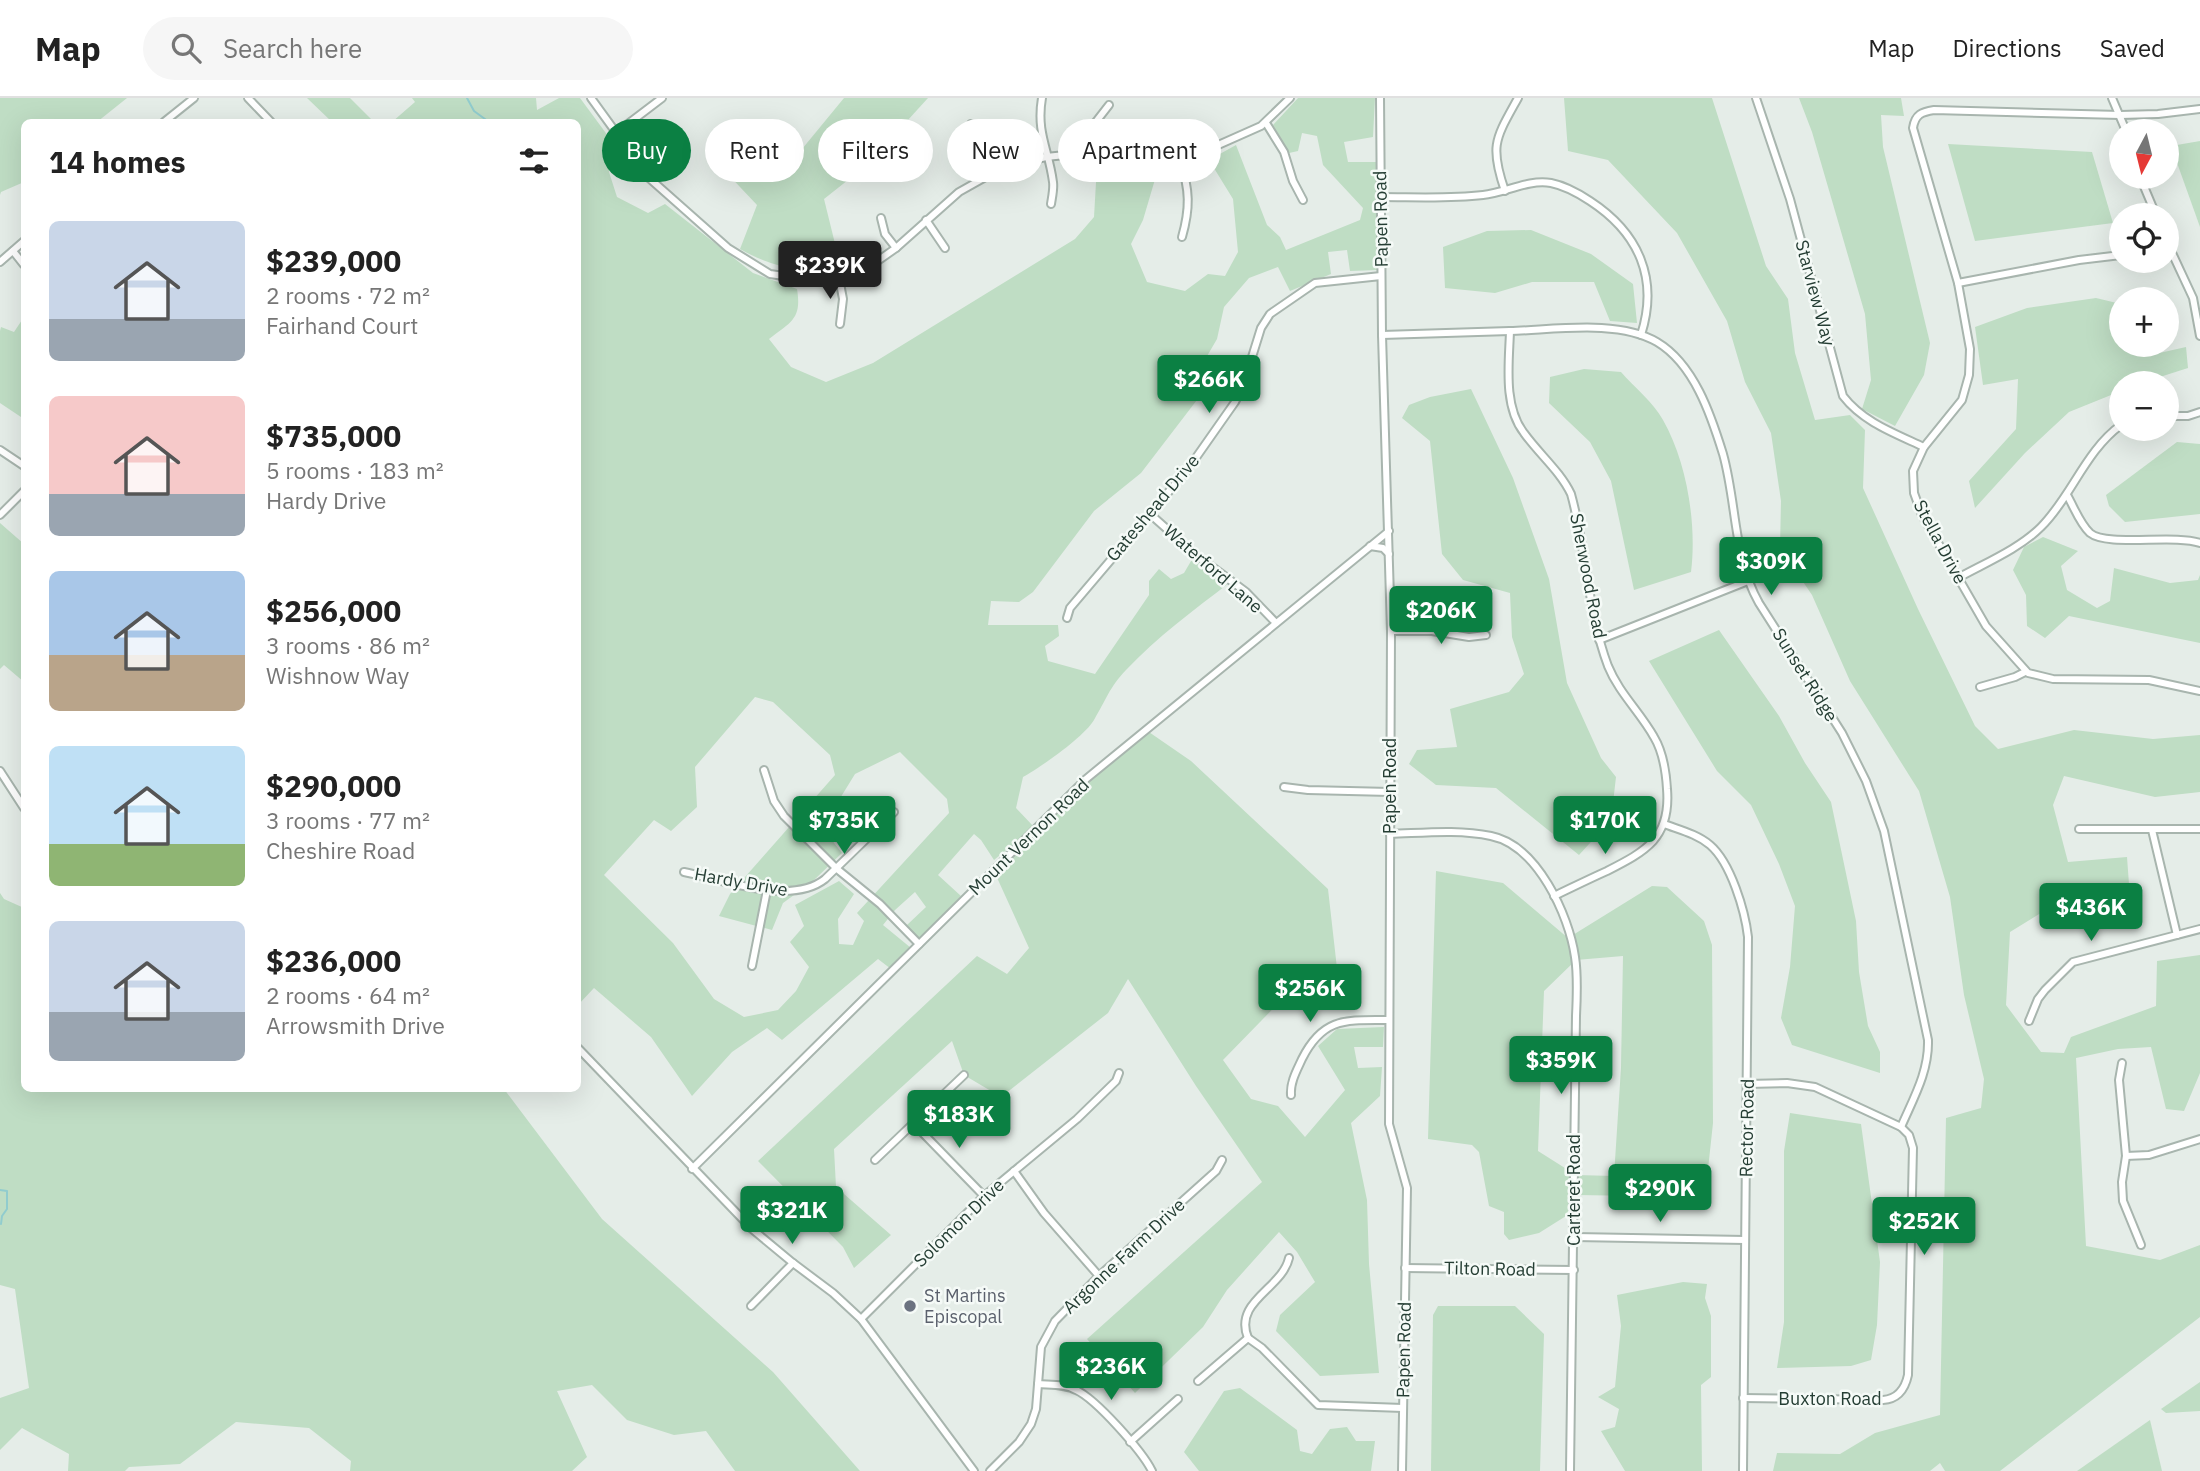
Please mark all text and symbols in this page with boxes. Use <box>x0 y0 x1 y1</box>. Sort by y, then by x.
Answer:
search box <box>143 17 633 80</box>
text: Map <box>35 27 101 70</box>
icon: search <box>167 29 205 67</box>
text: Search here <box>223 31 362 65</box>
text: Map <box>1868 32 1914 64</box>
text: Directions <box>1952 32 2062 64</box>
text: Saved <box>2100 32 2165 64</box>
chip: Buy <box>602 119 691 182</box>
chip: Rent <box>705 119 804 182</box>
chip: Filters <box>818 119 933 182</box>
chip: New <box>947 119 1044 182</box>
chip: Apartment <box>1058 119 1221 182</box>
north arrow <box>2109 119 2179 189</box>
map controls <box>2109 119 2179 441</box>
text: 14 homes <box>49 142 186 181</box>
icon: filters <box>515 142 553 180</box>
street label: Papen Road <box>1368 171 1393 267</box>
button: locate <box>2109 203 2179 273</box>
street label: Starview Way <box>1790 237 1841 348</box>
text: $239,000 <box>266 241 401 280</box>
pin: $239K <box>781 242 879 301</box>
icon: home <box>105 249 189 333</box>
text: $239K <box>794 249 866 279</box>
text: 2 rooms · 72 m² <box>266 280 430 310</box>
button: + <box>2109 287 2179 357</box>
text: Fairhand Court <box>266 310 418 340</box>
pin: $266K <box>1160 356 1258 415</box>
text: $266K <box>1173 363 1245 393</box>
button: − <box>2109 371 2179 441</box>
text: $735,000 <box>266 416 401 455</box>
icon: home <box>105 424 189 508</box>
street label: Gateshead Drive <box>1101 449 1204 566</box>
text: 5 rooms · 183 m² <box>266 455 444 485</box>
text: Hardy Drive <box>266 485 386 515</box>
street label: Stella Drive <box>1909 496 1972 588</box>
street label: Sherwood Road <box>1565 511 1612 641</box>
street label: Waterford Lane <box>1159 519 1268 618</box>
pin: $309K <box>1722 538 1820 597</box>
text: $309K <box>1735 545 1807 575</box>
pin: $206K <box>1392 587 1490 646</box>
text: $256,000 <box>266 591 401 630</box>
text: $206K <box>1405 594 1477 624</box>
icon: home <box>105 599 189 683</box>
street label: Sunset Ridge <box>1768 624 1843 726</box>
text: 3 rooms · 86 m² <box>266 630 430 660</box>
text: Wishnow Way <box>266 660 409 690</box>
street label: Papen Road <box>1378 738 1401 834</box>
text: $290,000 <box>266 766 401 805</box>
street label: Mount Vernon Road <box>964 773 1094 900</box>
icon: home <box>105 774 189 858</box>
pin: $735K <box>795 796 893 856</box>
pin: $170K <box>1556 796 1654 856</box>
text: $735K <box>808 804 880 834</box>
text: $170K <box>1569 804 1641 834</box>
text: 3 rooms · 77 m² <box>266 805 430 835</box>
text: Cheshire Road <box>266 835 415 865</box>
street label: Hardy Drive <box>693 862 790 901</box>
pin: $436K <box>2042 884 2140 943</box>
text: $436K <box>2055 891 2127 921</box>
text: $236,000 <box>266 941 401 980</box>
icon: home <box>105 949 189 1033</box>
pin: $256K <box>1261 964 1359 1024</box>
text: $256K <box>1274 972 1346 1002</box>
text: 2 rooms · 64 m² <box>266 980 430 1010</box>
text: Arrowsmith Drive <box>266 1010 445 1040</box>
pin: $359K <box>1512 1037 1610 1096</box>
text: $359K <box>1525 1044 1597 1074</box>
street label: Rector Road <box>1734 1078 1759 1178</box>
pin: $183K <box>910 1090 1008 1150</box>
text: $183K <box>923 1098 995 1128</box>
street label: Carteret Road <box>1562 1134 1585 1246</box>
pin: $290K <box>1611 1164 1709 1224</box>
text: $290K <box>1624 1172 1696 1202</box>
street label: Solomon Drive <box>908 1173 1009 1272</box>
pin: $321K <box>743 1186 841 1246</box>
street label: Argonne Farm Drive <box>1058 1193 1190 1318</box>
text: $321K <box>756 1194 828 1224</box>
pin: $252K <box>1875 1198 1973 1257</box>
text: $252K <box>1888 1205 1960 1235</box>
street label: Tilton Road <box>1444 1256 1536 1281</box>
place label: St Martins Episcopal <box>924 1284 1006 1328</box>
marker: St Martins Episcopal <box>902 1298 918 1314</box>
street label: Papen Road <box>1391 1302 1416 1398</box>
pin: $236K <box>1062 1342 1160 1402</box>
text: $236K <box>1075 1350 1147 1380</box>
street label: Buxton Road <box>1778 1387 1882 1410</box>

